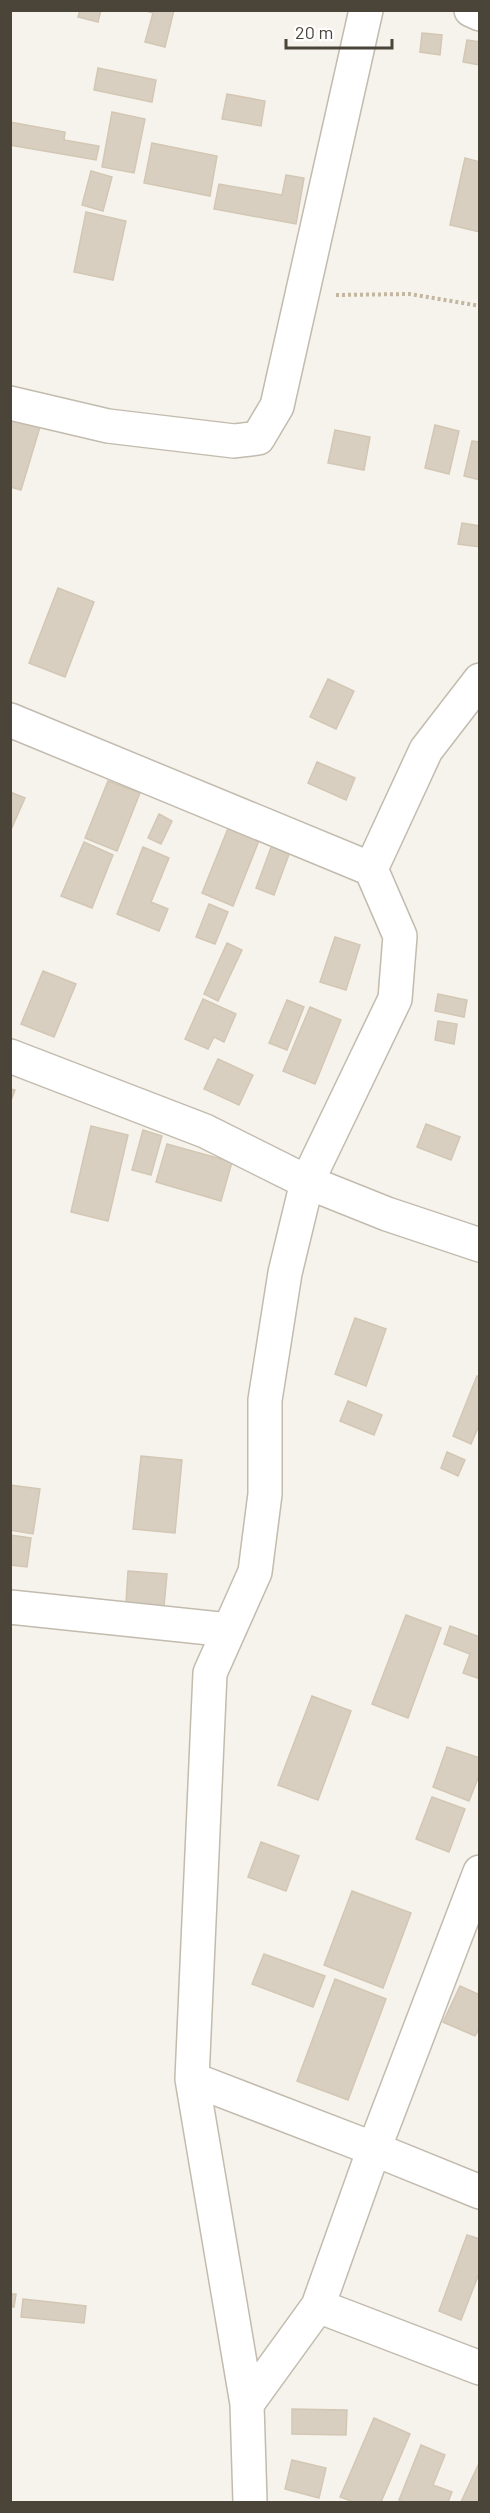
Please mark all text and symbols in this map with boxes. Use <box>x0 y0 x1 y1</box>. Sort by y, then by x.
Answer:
scale bar <box>286 12 392 50</box>
text: 20 m <box>295 21 333 43</box>

